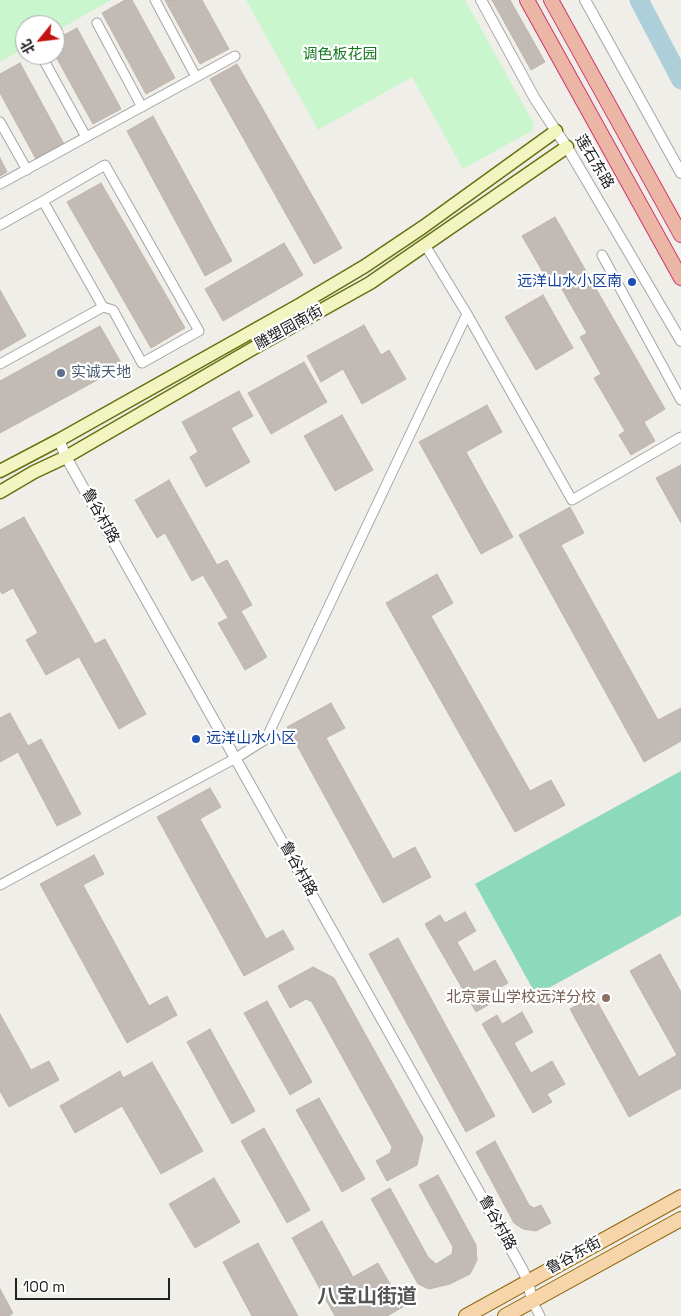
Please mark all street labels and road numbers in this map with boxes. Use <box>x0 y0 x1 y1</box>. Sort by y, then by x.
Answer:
street label: 莲石东路 <box>571 132 617 192</box>
street label: 雕塑园南街 <box>252 302 326 354</box>
street label: 鲁谷村路 <box>78 485 122 547</box>
street label: 鲁谷村路 <box>276 838 320 900</box>
street label: 鲁谷村路 <box>475 1192 519 1254</box>
street label: 鲁谷东街 <box>543 1234 605 1278</box>

